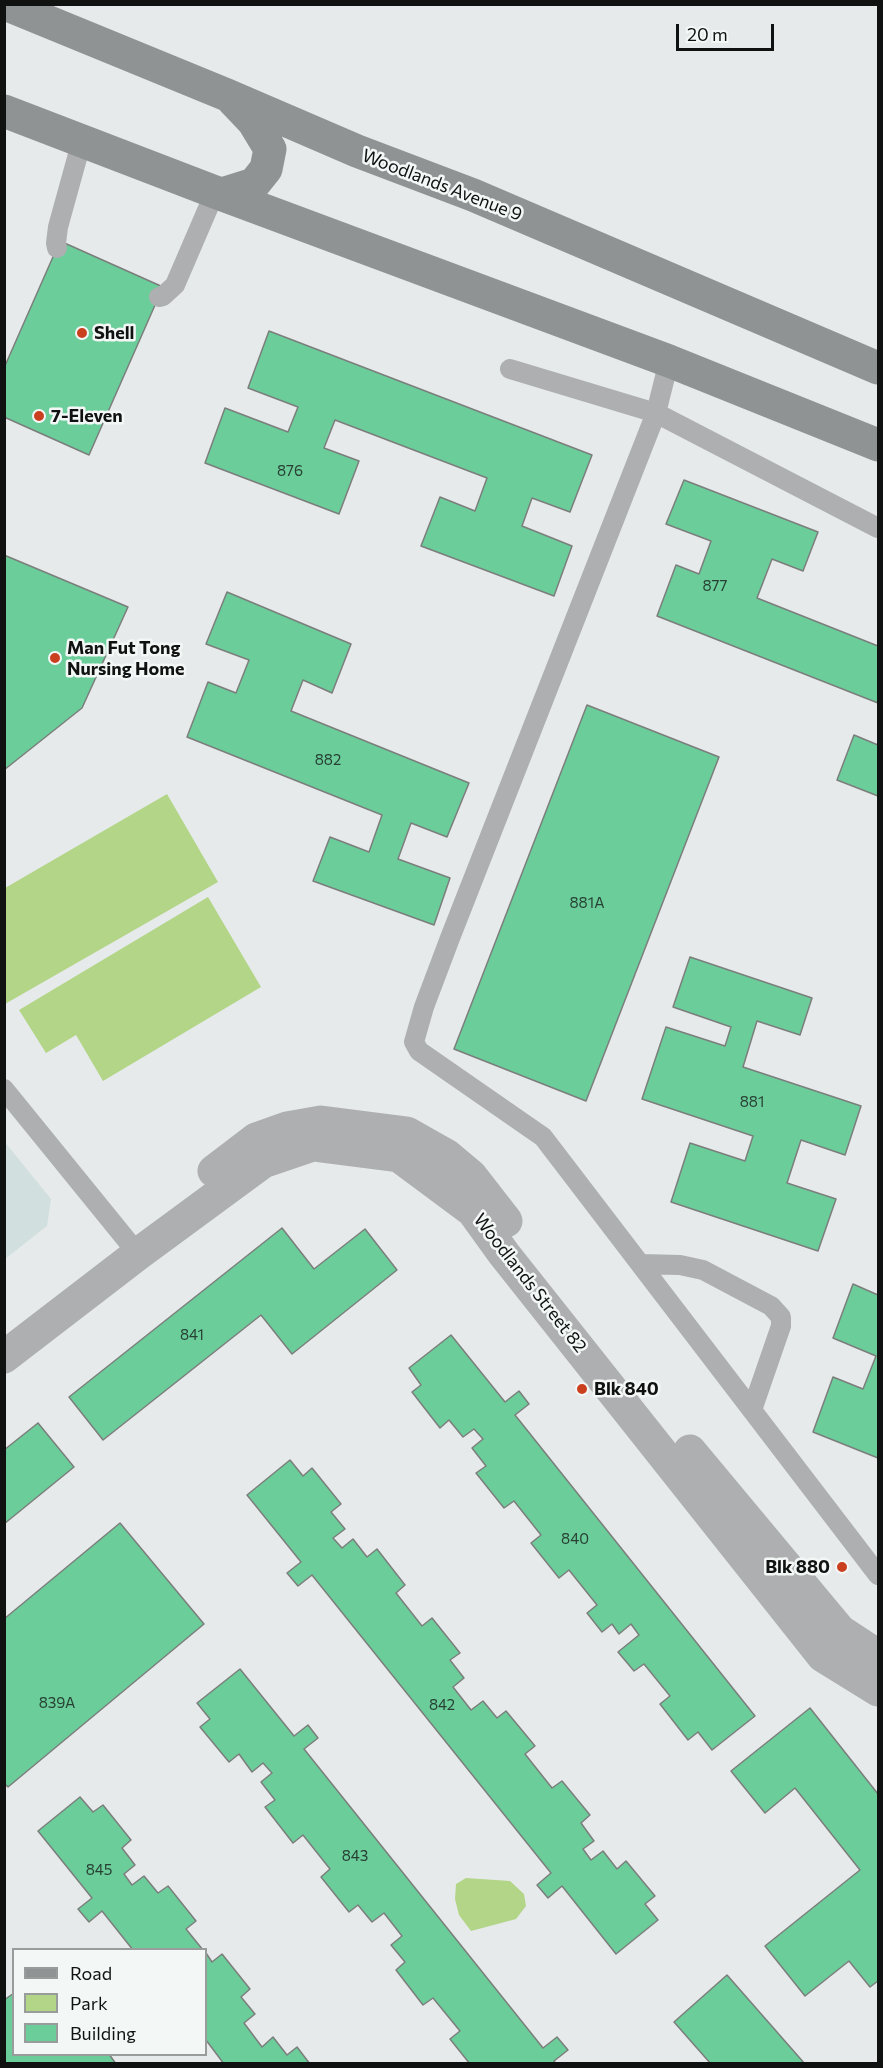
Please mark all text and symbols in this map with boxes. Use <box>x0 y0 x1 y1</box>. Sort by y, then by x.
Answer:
scale bar <box>679 12 776 50</box>
text: 20 m <box>687 23 728 45</box>
street label: Woodlands Avenue 9 <box>359 145 525 225</box>
place label: Shell <box>94 322 135 344</box>
marker: Shell <box>75 326 89 340</box>
place label: 7-Eleven <box>51 405 123 427</box>
marker: 7-Eleven <box>32 409 46 423</box>
house number: 876 <box>277 462 303 480</box>
house number: 877 <box>703 577 727 595</box>
place label: Man Fut Tong Nursing Home <box>67 637 185 680</box>
marker: Man Fut Tong Nursing Home <box>48 651 62 665</box>
house number: 882 <box>315 751 341 769</box>
house number: 881A <box>570 894 604 912</box>
house number: 881 <box>740 1093 764 1111</box>
street label: Woodlands Street 82 <box>469 1209 591 1357</box>
house number: 841 <box>180 1326 204 1344</box>
place label: Blk 840 <box>594 1378 659 1400</box>
marker: Blk 840 <box>575 1382 589 1396</box>
house number: 840 <box>561 1530 589 1548</box>
place label: Blk 880 <box>765 1556 830 1578</box>
marker: Blk 880 <box>835 1560 849 1574</box>
house number: 839A <box>39 1694 75 1712</box>
house number: 842 <box>429 1696 455 1714</box>
house number: 843 <box>342 1847 368 1865</box>
house number: 845 <box>86 1861 112 1879</box>
legend <box>12 1948 207 2056</box>
text: Road <box>70 1962 112 1984</box>
text: Park <box>70 1992 108 2014</box>
text: Building <box>70 2022 136 2044</box>

